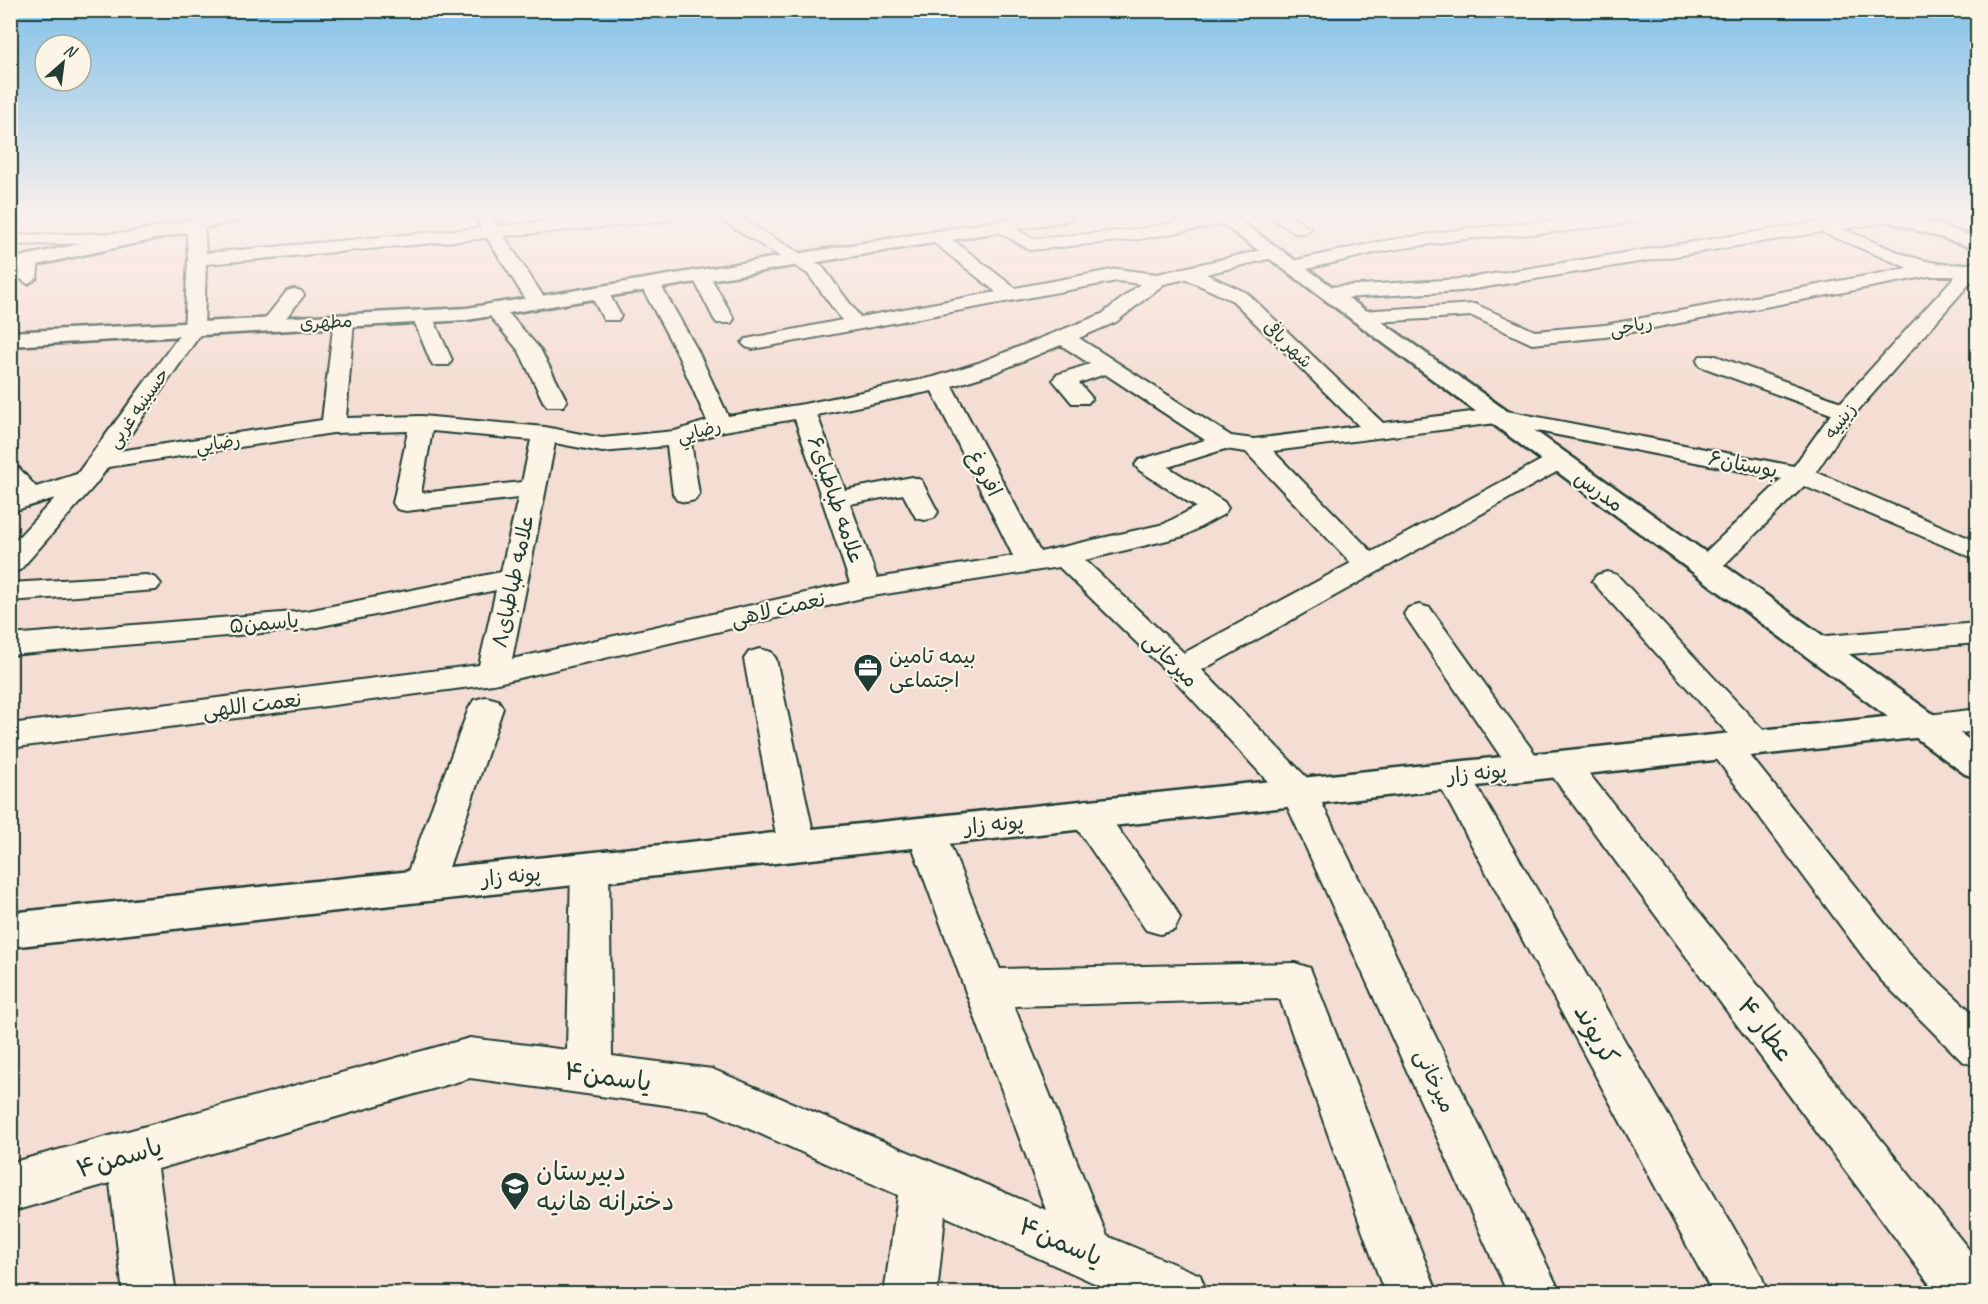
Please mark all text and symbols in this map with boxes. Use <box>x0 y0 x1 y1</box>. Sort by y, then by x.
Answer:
north arrow <box>33 33 93 93</box>
text: N <box>61 39 81 63</box>
street label: مطهری <box>299 310 353 334</box>
street label: ریاحی <box>1608 311 1654 341</box>
street label: شهر بافی <box>1259 315 1318 373</box>
street label: حسینیه غربی <box>102 364 174 452</box>
street label: زینبیه <box>1819 399 1861 443</box>
street label: رضایي <box>674 415 725 452</box>
street label: رضایي <box>194 429 243 462</box>
street label: علامه طباطبای۶ <box>802 432 870 568</box>
street label: افروغ <box>960 445 1008 502</box>
street label: بوستان۶ <box>1706 445 1780 483</box>
street label: مدرس <box>1569 464 1629 518</box>
street label: علامه طباطبای۸ <box>486 512 540 650</box>
street label: نعمت لاهی <box>728 586 828 633</box>
street label: یاسمن۵ <box>228 607 300 639</box>
street label: میرخانی <box>1137 627 1204 694</box>
place label: بیمه تامین اجتماعی <box>889 643 976 694</box>
office icon: بیمه تامین اجتماعی <box>852 652 884 694</box>
street label: نعمت اللهی <box>201 686 303 725</box>
street label: پونه زار <box>1444 757 1508 789</box>
street label: پونه زار <box>961 808 1025 840</box>
street label: پونه زار <box>478 860 542 892</box>
street label: عطار ۴ <box>1730 990 1801 1069</box>
street label: کریوند <box>1567 998 1627 1070</box>
street label: میرخانی <box>1408 1045 1461 1117</box>
street label: یاسمن۴ <box>562 1054 654 1099</box>
street label: یاسمن۴ <box>72 1130 166 1185</box>
place label: دبیرستان دخترانه هانیه <box>536 1155 674 1218</box>
school or university icon: دبیرستان دخترانه هانیه <box>499 1170 531 1212</box>
street label: یاسمن۴ <box>1014 1209 1108 1274</box>

